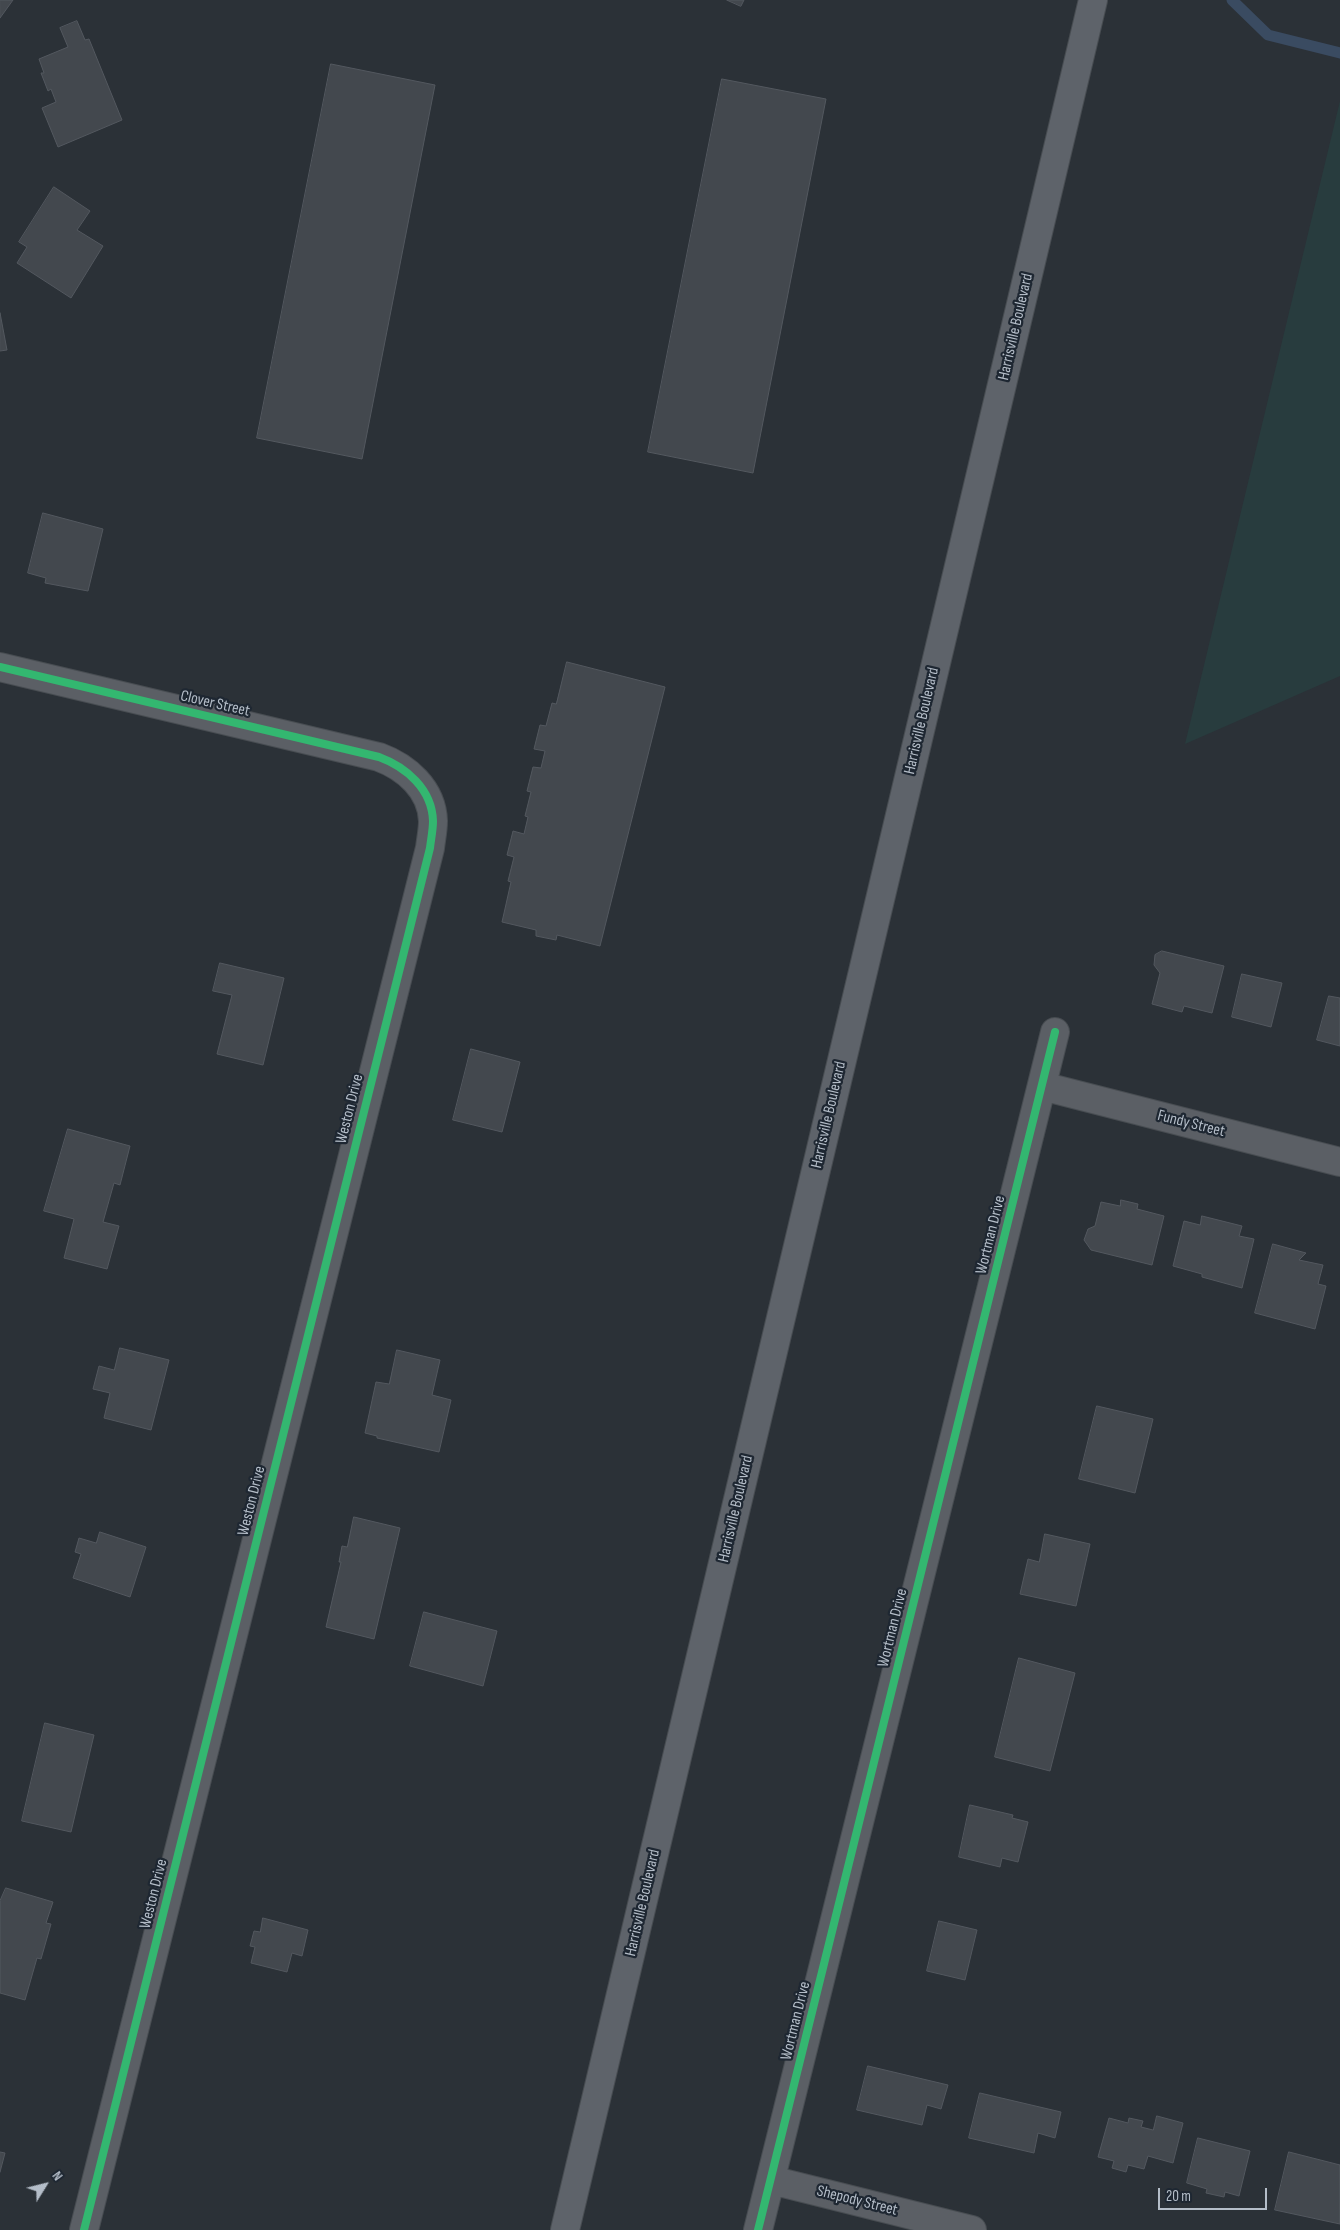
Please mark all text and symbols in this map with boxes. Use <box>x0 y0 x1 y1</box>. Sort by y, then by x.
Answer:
street label: Harrisville Boulevard <box>994 272 1038 382</box>
street label: Harrisville Boulevard <box>900 666 944 776</box>
street label: Clover Street <box>178 687 252 721</box>
street label: Harrisville Boulevard <box>807 1060 851 1170</box>
street label: Weston Drive <box>332 1072 368 1146</box>
street label: Fundy Street <box>1155 1106 1227 1142</box>
street label: Wortman Drive <box>972 1194 1010 1276</box>
street label: Harrisville Boulevard <box>714 1454 758 1564</box>
street label: Weston Drive <box>234 1464 270 1538</box>
street label: Wortman Drive <box>874 1587 912 1669</box>
street label: Harrisville Boulevard <box>621 1848 665 1958</box>
street label: Weston Drive <box>136 1857 172 1931</box>
street label: Wortman Drive <box>777 1980 815 2062</box>
north arrow <box>20 2160 70 2210</box>
text: N <box>48 2168 67 2184</box>
scale bar <box>1160 2178 1269 2210</box>
street label: Shepody Street <box>815 2182 899 2220</box>
text: 20 m <box>1166 2187 1191 2206</box>

